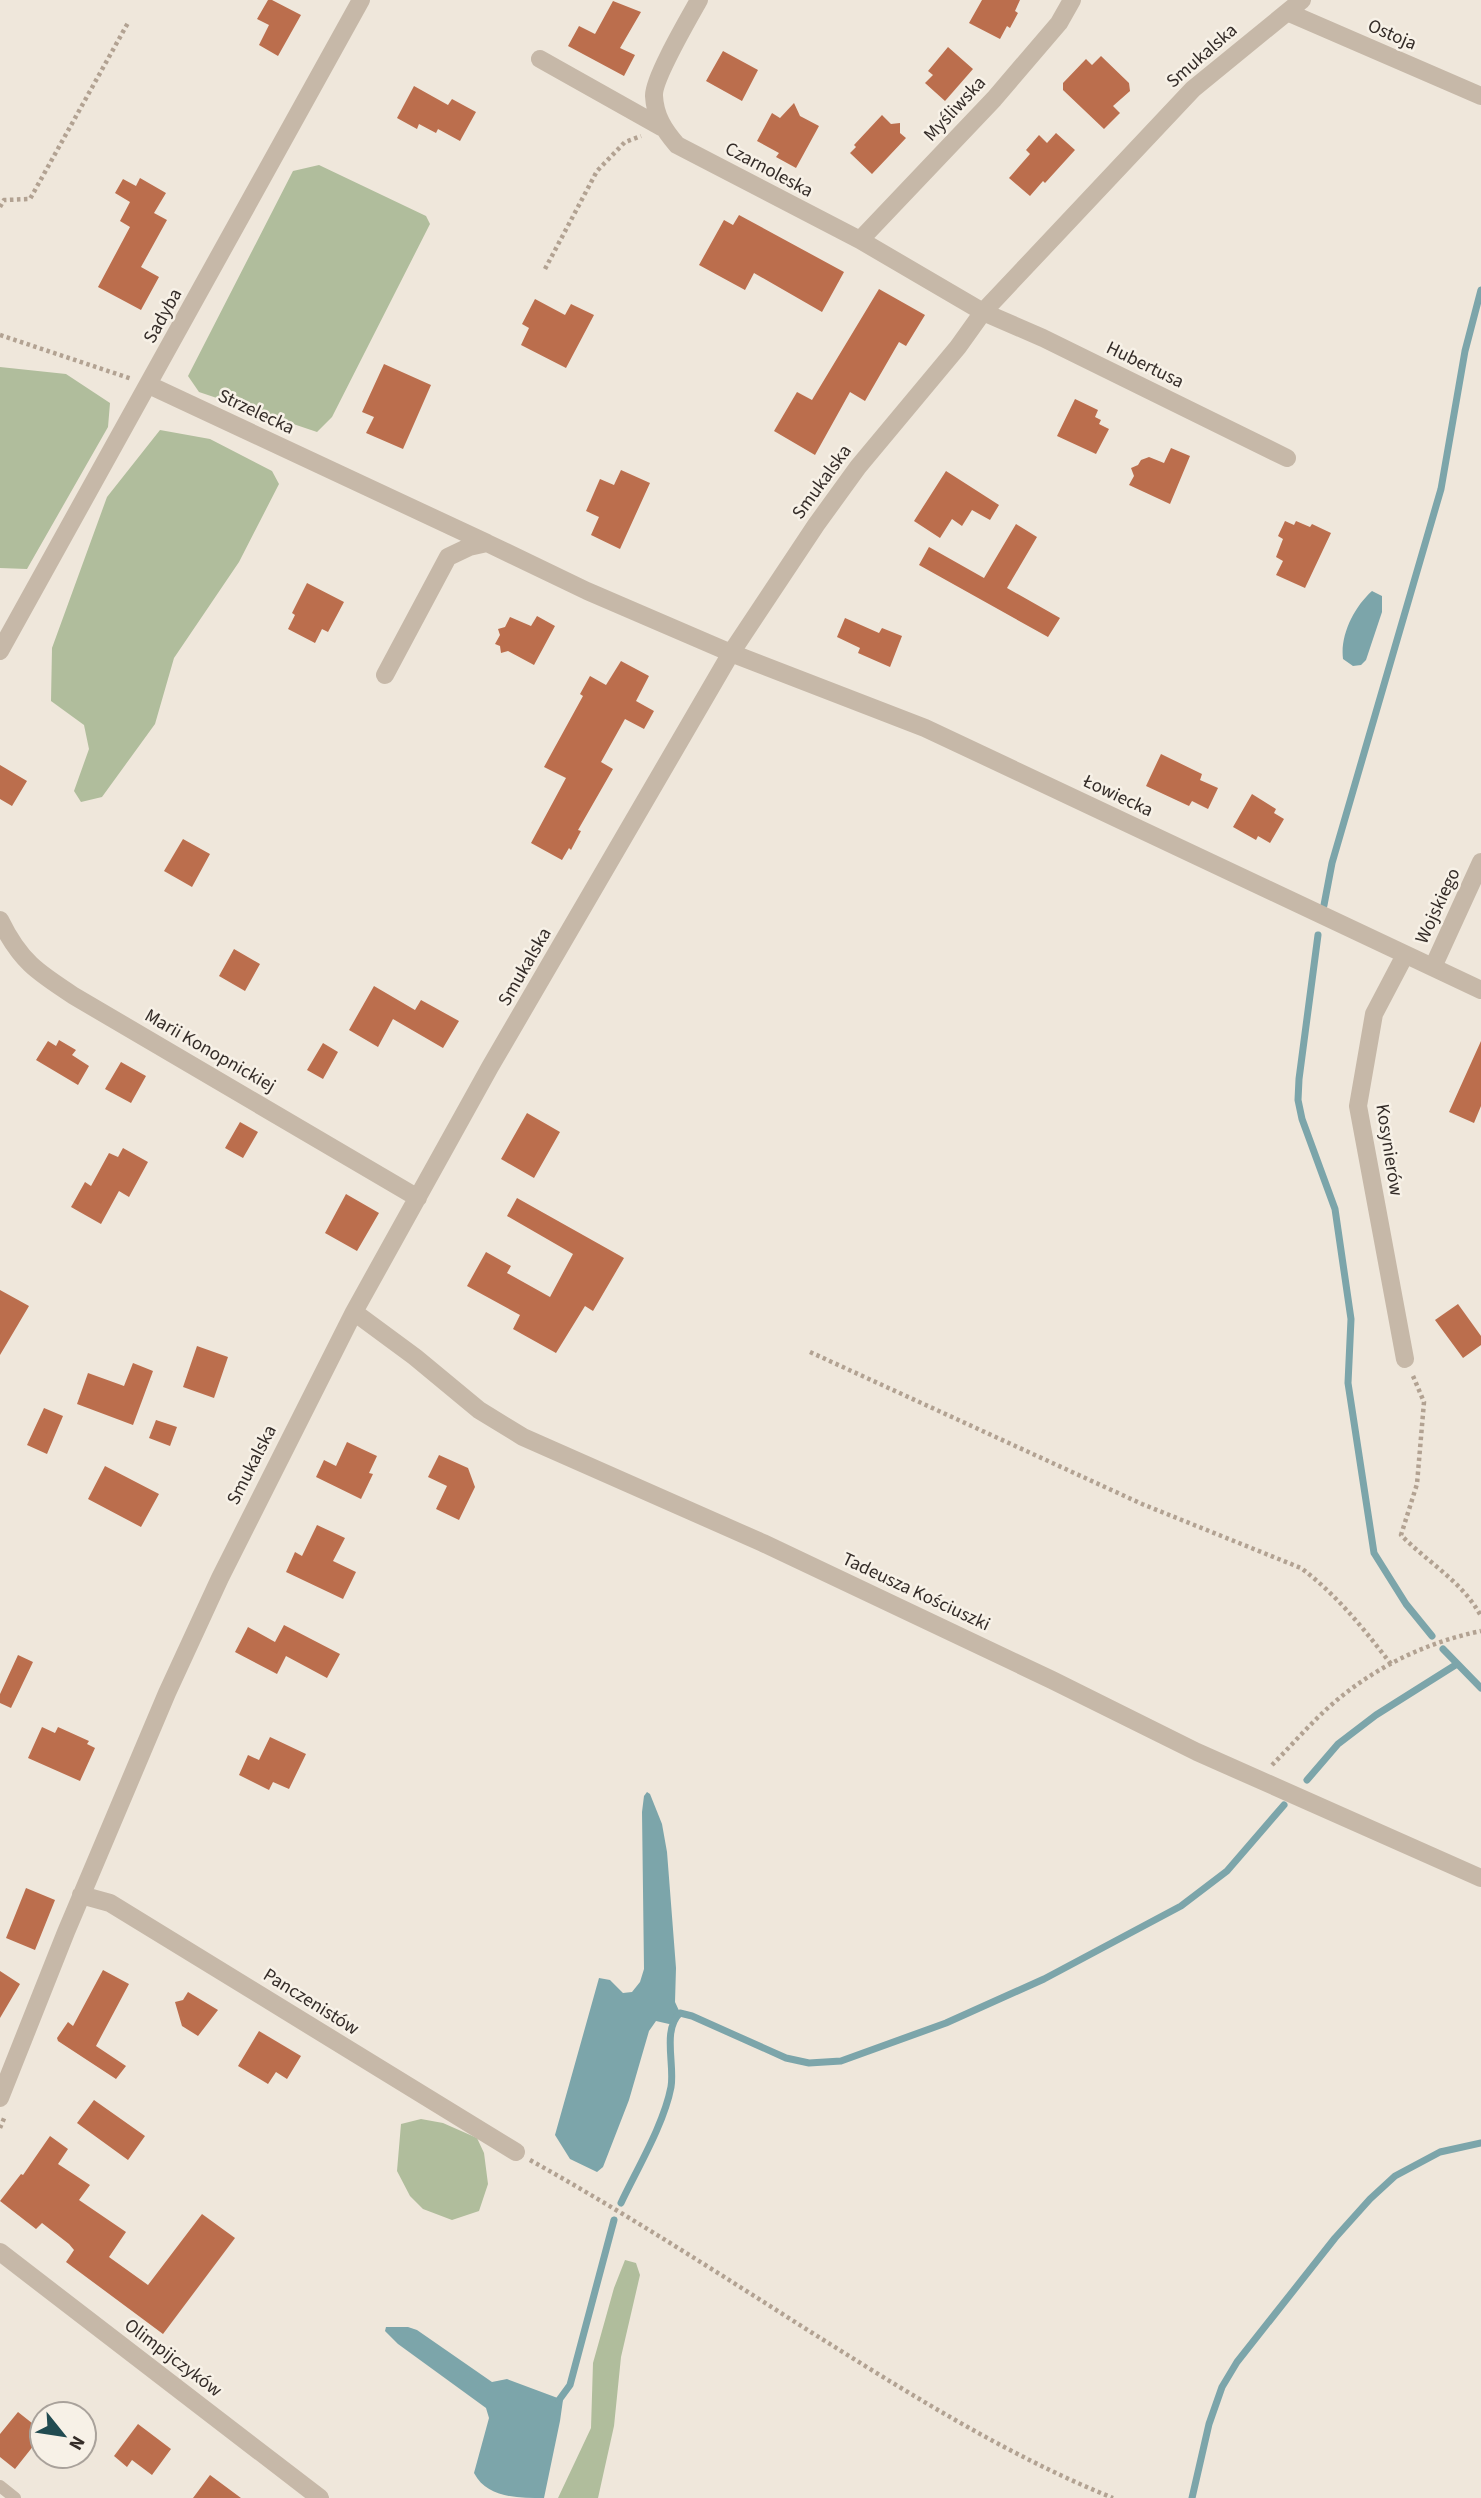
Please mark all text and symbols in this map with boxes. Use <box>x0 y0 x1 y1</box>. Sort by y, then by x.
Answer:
street label: Ostoja <box>1363 13 1421 57</box>
street label: Smukalska <box>1160 17 1244 95</box>
street label: Myśliwska <box>918 70 992 148</box>
street label: Czarnoleska <box>720 135 818 205</box>
street label: Sadyba <box>137 284 189 348</box>
street label: Hubertusa <box>1102 335 1188 395</box>
street label: Strzelecka <box>213 383 299 441</box>
street label: Smukalska <box>786 439 858 525</box>
street label: Łowiecka <box>1078 768 1158 824</box>
street label: Wojskiego <box>1409 864 1467 948</box>
street label: Smukalska <box>492 923 558 1011</box>
street label: Marii Konopnickiej <box>139 1002 281 1100</box>
street label: Kosynierów <box>1368 1102 1410 1198</box>
street label: Smukalska <box>220 1420 284 1510</box>
street label: Tadeusza Kościuszki <box>838 1546 994 1638</box>
street label: Panczenistów <box>258 1962 364 2042</box>
street label: Olimpijczyków <box>118 2312 228 2404</box>
north arrow <box>28 2400 98 2470</box>
text: N <box>62 2431 91 2455</box>

